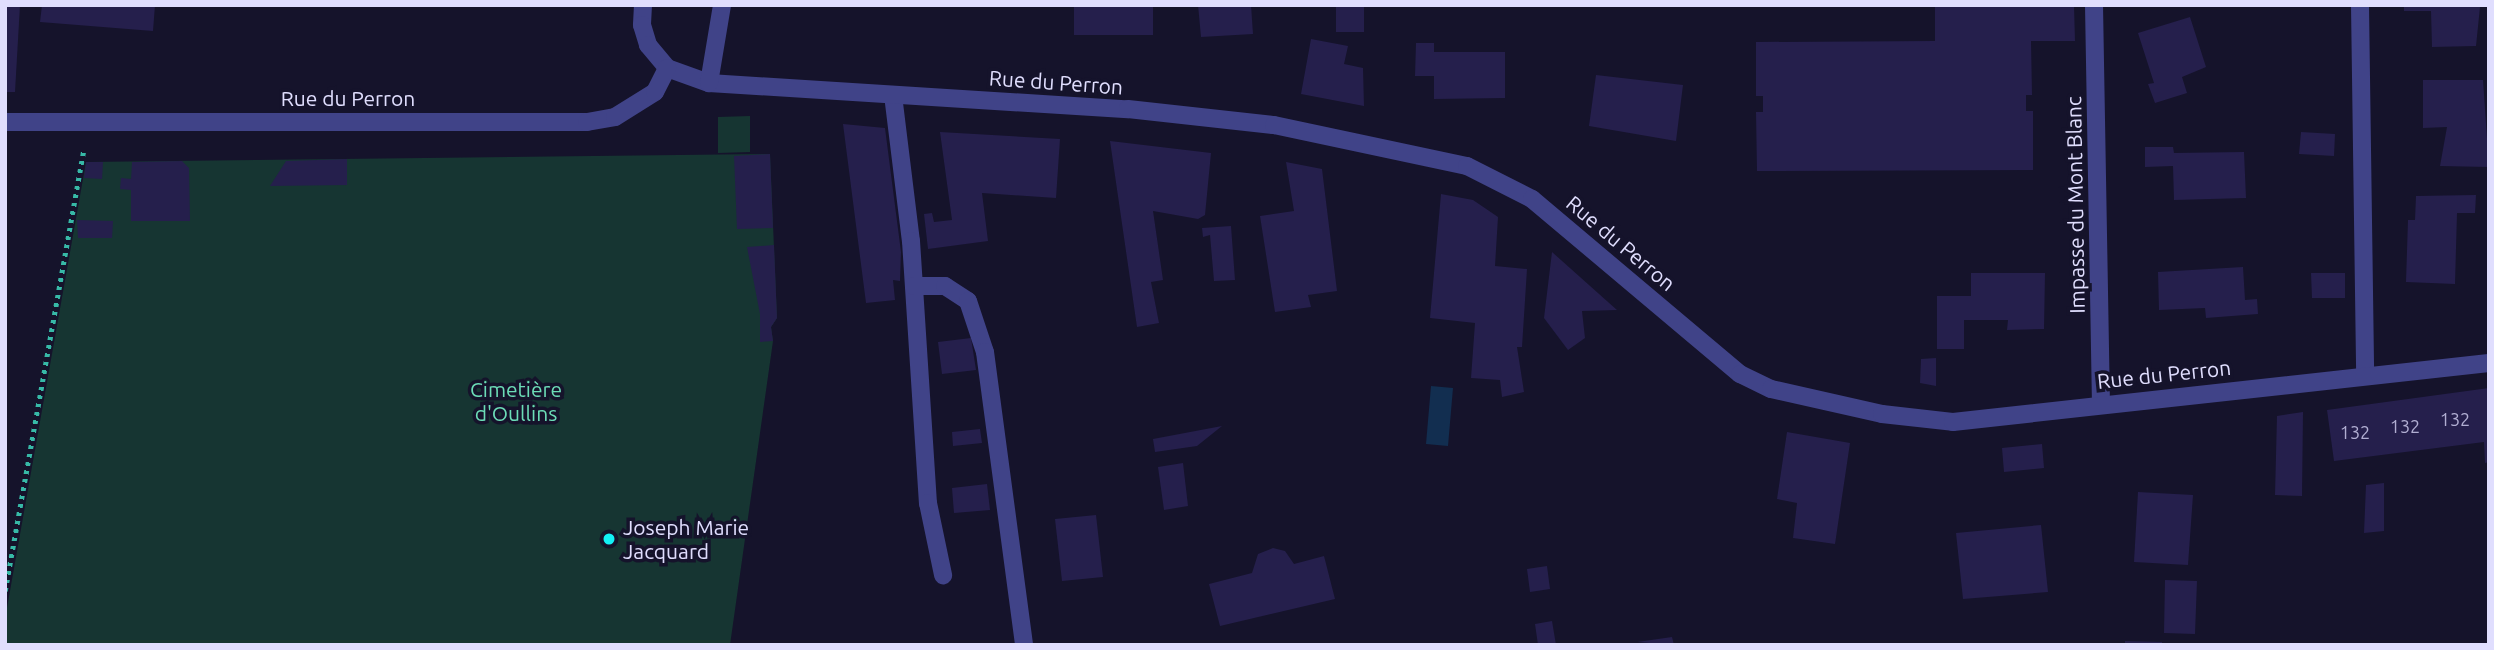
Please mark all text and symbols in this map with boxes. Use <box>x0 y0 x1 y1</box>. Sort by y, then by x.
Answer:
street label: Rue du Perron <box>988 65 1124 99</box>
street label: Rue du Perron <box>281 85 415 111</box>
street label: Impasse du Mont Blanc <box>2061 96 2089 314</box>
street label: Rue du Perron <box>1561 190 1681 296</box>
street label: Rue du Perron <box>2096 354 2232 394</box>
park label: Cimetière d'Oullins <box>470 376 562 426</box>
house number: 132 <box>2440 408 2470 430</box>
house number: 132 <box>2390 415 2420 437</box>
house number: 132 <box>2340 421 2370 443</box>
place label: Joseph Marie Jacquard <box>623 514 749 564</box>
marker: Joseph Marie Jacquard <box>601 531 617 547</box>

